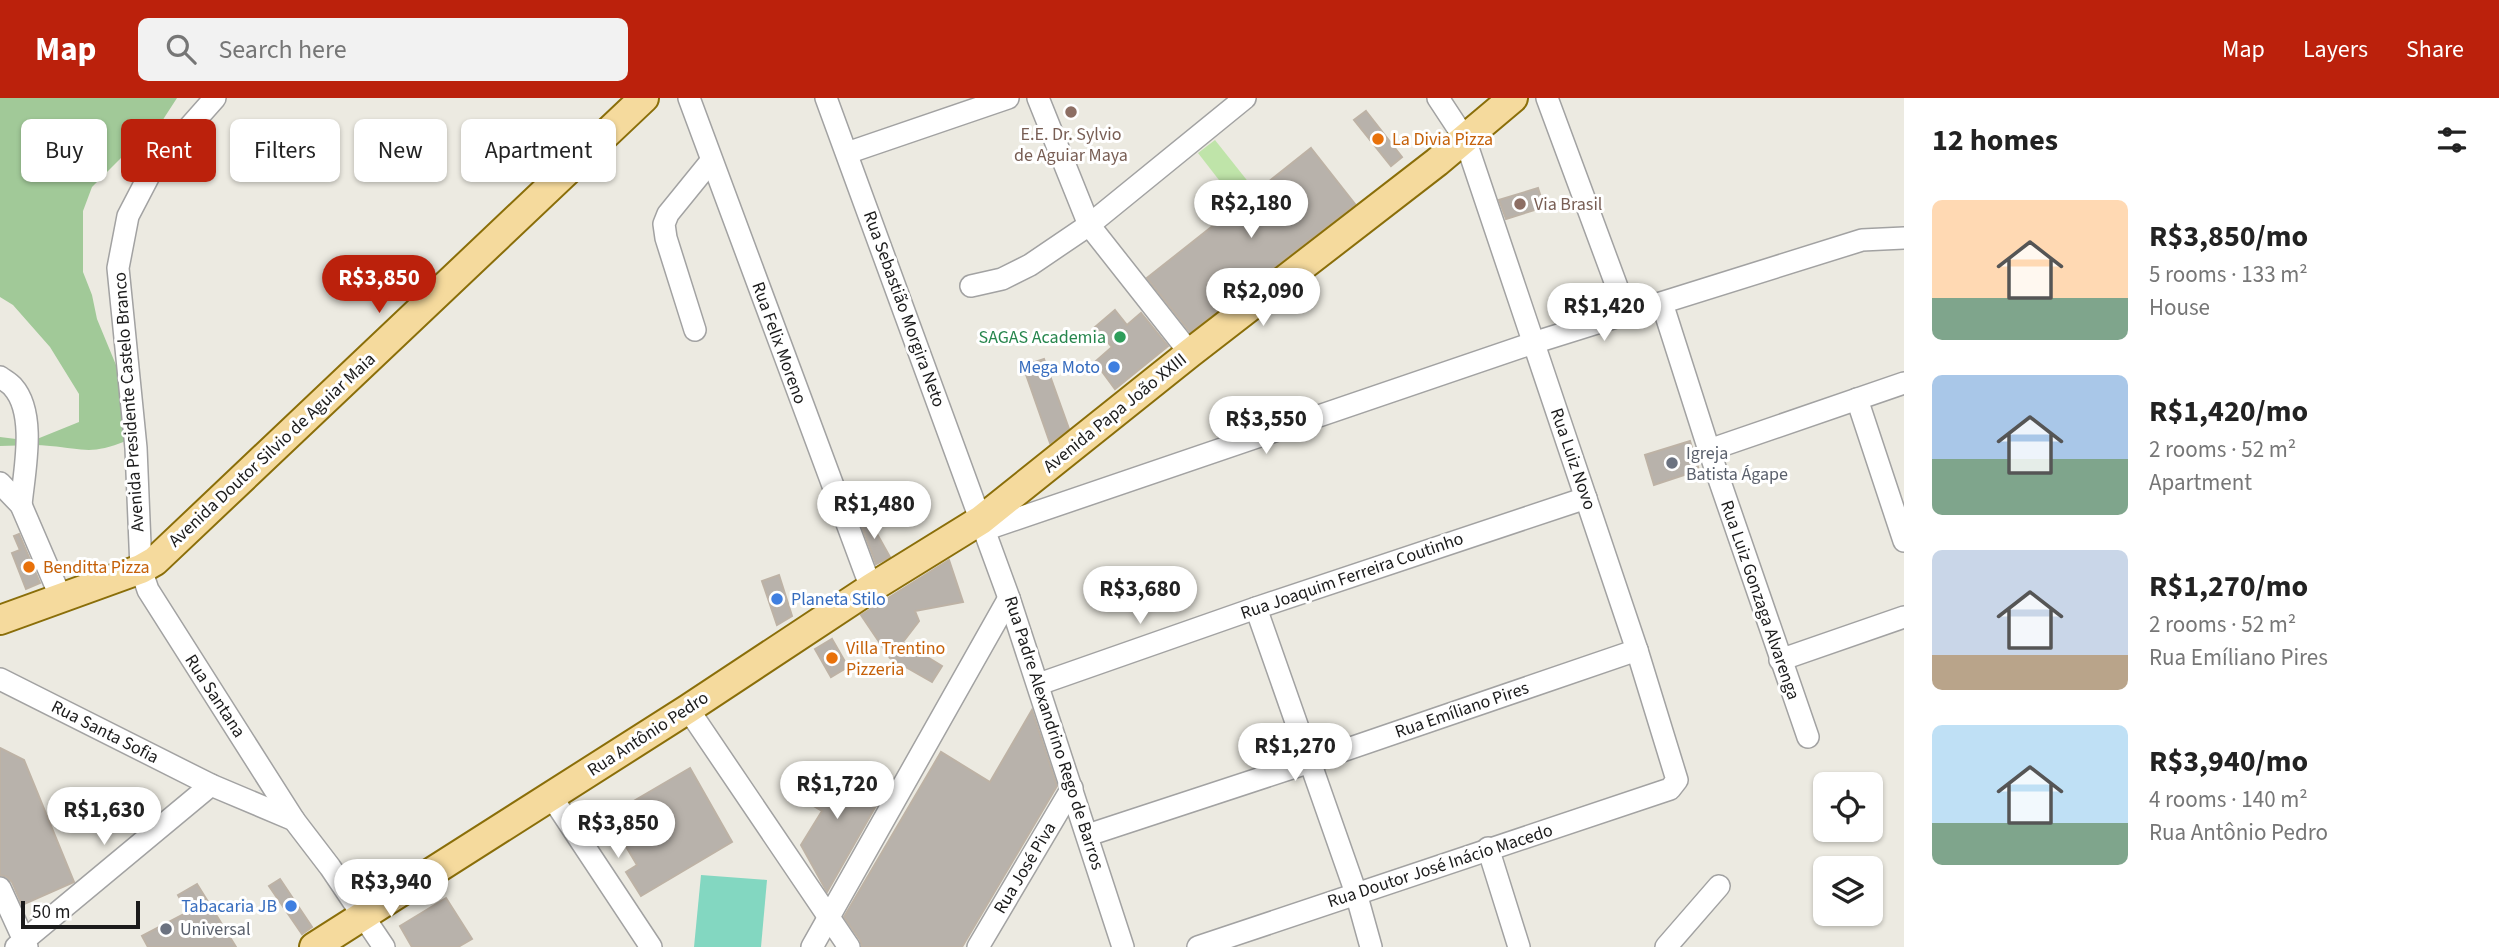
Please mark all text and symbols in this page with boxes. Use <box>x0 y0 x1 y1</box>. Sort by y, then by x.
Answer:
search box <box>138 18 628 81</box>
text: Map <box>35 26 96 73</box>
icon: search <box>162 30 200 68</box>
text: Search here <box>218 31 347 68</box>
text: Map <box>2222 32 2265 67</box>
text: Layers <box>2303 32 2368 67</box>
text: Share <box>2406 32 2464 67</box>
marker: E.E. Dr. Sylvio de Aguiar Maya <box>1063 104 1079 120</box>
chip: Buy <box>21 119 107 182</box>
chip: Rent <box>121 119 216 182</box>
chip: Filters <box>230 119 340 182</box>
chip: New <box>354 119 447 182</box>
chip: Apartment <box>461 119 616 182</box>
text: 12 homes <box>1932 119 2058 162</box>
icon: filters <box>2433 121 2471 159</box>
place label: E.E. Dr. Sylvio de Aguiar Maya <box>1014 122 1128 168</box>
place label: La Divia Pizza <box>1392 127 1493 152</box>
marker: La Divia Pizza <box>1370 131 1386 147</box>
pin: R$2,180 <box>1186 180 1316 240</box>
text: R$2,180 <box>1210 186 1292 219</box>
place label: Via Brasil <box>1534 192 1602 217</box>
marker: Via Brasil <box>1512 196 1528 212</box>
street label: Rua Sebastião Morgira Neto <box>857 207 951 411</box>
text: R$3,850/mo <box>2149 215 2308 258</box>
icon: home <box>1988 228 2072 312</box>
pin: R$3,850 <box>314 256 444 315</box>
text: 5 rooms · 133 m² <box>2149 258 2308 291</box>
text: R$3,850 <box>338 261 420 294</box>
pin: R$2,090 <box>1198 268 1328 328</box>
street label: Avenida Presidente Castelo Branco <box>107 271 151 533</box>
text: R$2,090 <box>1222 274 1304 307</box>
street label: Rua Felix Moreno <box>745 278 813 408</box>
pin: R$1,420 <box>1539 284 1669 343</box>
text: R$1,420 <box>1563 289 1645 322</box>
text: House <box>2149 291 2210 324</box>
place label: SAGAS Academia <box>979 325 1106 350</box>
marker: SAGAS Academia <box>1112 329 1128 345</box>
street label: Avenida Doutor Silvio de Aguiar Maia <box>163 347 381 553</box>
street label: Avenida Papa João XXIII <box>1038 347 1192 479</box>
place label: Mega Moto <box>1019 355 1100 380</box>
marker: Mega Moto <box>1106 359 1122 375</box>
text: R$1,420/mo <box>2149 390 2308 433</box>
pin: R$3,550 <box>1201 396 1331 456</box>
text: R$3,550 <box>1225 402 1307 435</box>
icon: home <box>1988 403 2072 487</box>
street label: Rua Luiz Novo <box>1544 405 1602 513</box>
text: 2 rooms · 52 m² <box>2149 433 2296 466</box>
place label: Igreja Batista Ágape <box>1686 441 1788 487</box>
marker: Igreja Batista Ágape <box>1664 455 1680 471</box>
text: Apartment <box>2149 466 2252 499</box>
pin: R$1,480 <box>809 482 939 541</box>
text: R$1,480 <box>833 487 915 520</box>
street label: Rua Luiz Gonzaga Alvarenga <box>1714 497 1806 703</box>
street label: Rua Joaquim Ferreira Coutinho <box>1237 526 1467 626</box>
place label: Benditta Pizza <box>43 555 149 580</box>
marker: Benditta Pizza <box>21 559 37 575</box>
text: R$1,270/mo <box>2149 565 2308 608</box>
pin: R$3,680 <box>1075 566 1205 626</box>
text: R$3,680 <box>1099 572 1181 605</box>
icon: home <box>1988 578 2072 662</box>
place label: Planeta Stilo <box>791 587 886 612</box>
marker: Planeta Stilo <box>769 591 785 607</box>
street label: Rua Padre Alexandrino Rego de Barros <box>998 593 1110 873</box>
text: 2 rooms · 52 m² <box>2149 608 2296 641</box>
place label: Villa Trentino Pizzeria <box>846 636 945 682</box>
text: Rua Emíliano Pires <box>2149 641 2328 674</box>
street label: Rua Santana <box>179 649 251 743</box>
marker: Villa Trentino Pizzeria <box>824 650 840 666</box>
street label: Rua Emíliano Pires <box>1392 675 1532 745</box>
street label: Rua Antônio Pedro <box>582 685 714 783</box>
street label: Rua Santa Sofia <box>47 694 163 770</box>
pin: R$1,270 <box>1230 724 1360 783</box>
text: R$1,270 <box>1254 729 1336 762</box>
text: R$3,940/mo <box>2149 740 2308 783</box>
icon: home <box>1988 753 2072 837</box>
pin: R$1,720 <box>772 762 902 821</box>
text: R$1,720 <box>796 767 878 800</box>
map controls <box>1813 772 1883 926</box>
button: locate <box>1813 772 1883 842</box>
text: 4 rooms · 140 m² <box>2149 783 2308 816</box>
pin: R$1,630 <box>39 788 169 847</box>
text: R$1,630 <box>63 793 145 826</box>
pin: R$3,850 <box>553 800 683 860</box>
text: R$3,850 <box>577 806 659 839</box>
text: Rua Antônio Pedro <box>2149 816 2328 849</box>
street label: Rua José Piva <box>988 817 1062 919</box>
street label: Rua Doutor José Inácio Macedo <box>1324 818 1556 914</box>
button: layers <box>1813 856 1883 926</box>
pin: R$3,940 <box>326 860 456 919</box>
text: R$3,940 <box>350 865 432 898</box>
place label: Tabacaria JB <box>181 894 277 919</box>
scale bar <box>21 898 140 930</box>
marker: Tabacaria JB <box>283 898 299 914</box>
text: 50 m <box>32 899 70 926</box>
place label: Universal <box>180 917 251 942</box>
marker: Universal <box>158 921 174 937</box>

